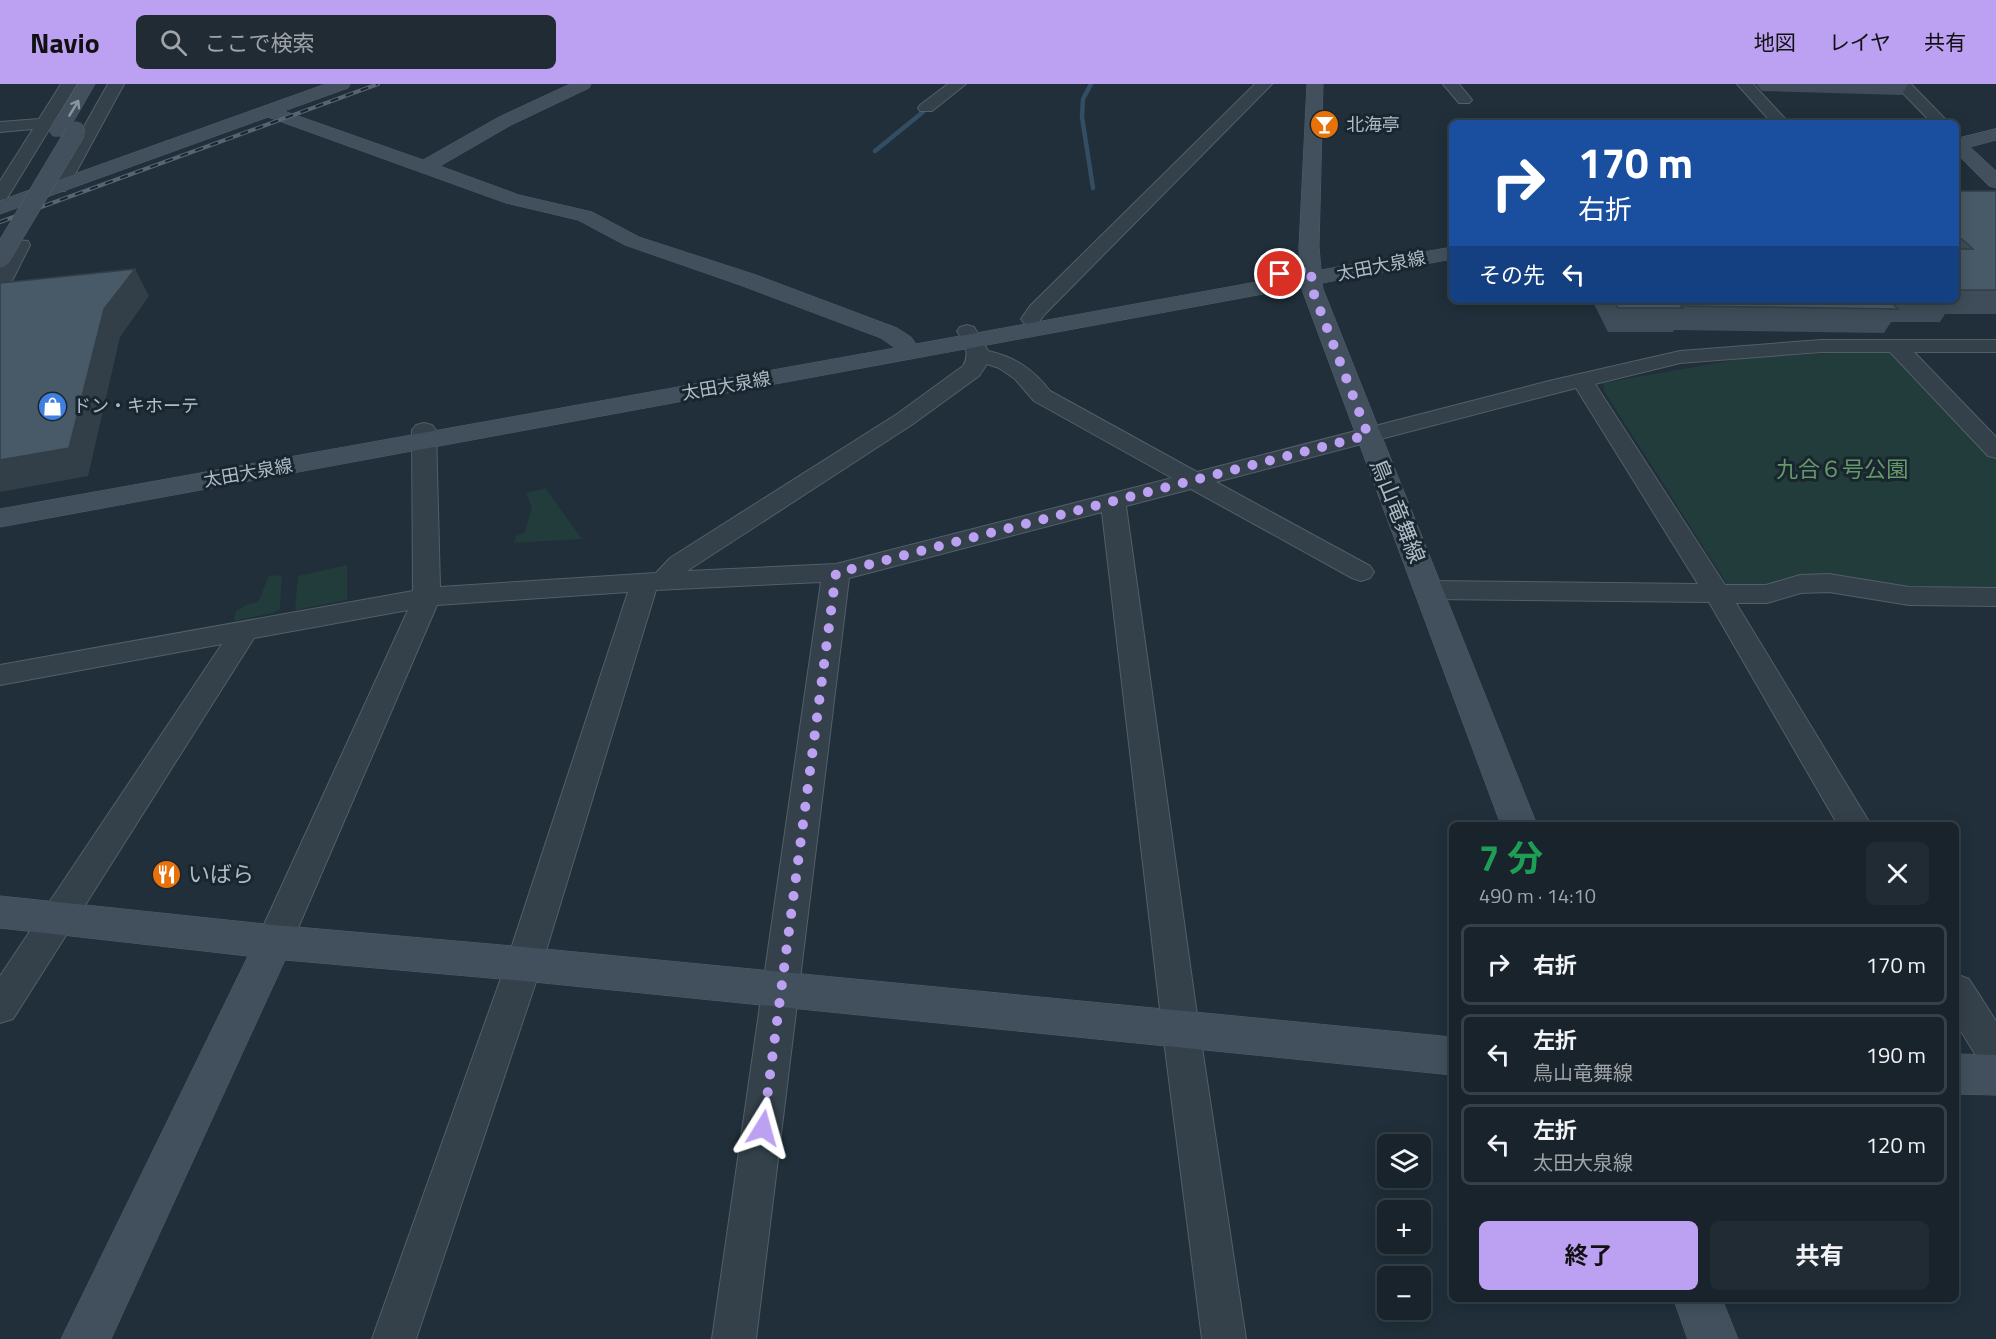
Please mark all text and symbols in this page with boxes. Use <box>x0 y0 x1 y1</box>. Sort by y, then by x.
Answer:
search box <box>136 15 556 69</box>
text: Navio <box>30 21 100 64</box>
icon: search <box>157 26 190 59</box>
text: ここで検索 <box>205 26 315 60</box>
text: 地図 <box>1754 26 1796 58</box>
text: レイヤ <box>1829 26 1891 58</box>
text: 共有 <box>1924 26 1966 58</box>
one-way arrow <box>68 100 80 117</box>
bar icon: 北海亭 <box>1309 109 1341 141</box>
place label: 北海亭 <box>1346 111 1400 138</box>
text: 170 m <box>1578 130 1693 194</box>
icon: right <box>1479 144 1557 222</box>
text: 右折 <box>1578 188 1632 229</box>
street label: 太田大泉線 <box>1334 244 1428 287</box>
pin <box>1254 248 1305 299</box>
icon: arrive <box>1263 257 1296 290</box>
text: その先 <box>1479 258 1545 292</box>
icon: left <box>1557 258 1590 291</box>
street label: 太田大泉線 <box>679 364 773 407</box>
shop icon: ドン・キホーテ <box>36 390 68 422</box>
place label: ドン・キホーテ <box>73 392 199 419</box>
street label: 太田大泉線 <box>201 451 295 494</box>
park label: 九合６号公園 <box>1776 452 1908 486</box>
street label: 鳥山竜舞線 <box>1362 454 1434 568</box>
text: 7 分 <box>1479 830 1543 885</box>
button: close <box>1866 842 1929 905</box>
place label: いばら <box>188 857 254 891</box>
restaurant icon: いばら <box>151 858 183 890</box>
text: 490 m · 14:10 <box>1479 880 1596 911</box>
icon: right <box>1482 948 1515 981</box>
text: 右折 <box>1533 948 1577 982</box>
text: 170 m <box>1866 948 1926 982</box>
text: 左折 <box>1533 1023 1577 1057</box>
icon: left <box>1482 1038 1515 1071</box>
text: 190 m <box>1866 1038 1926 1072</box>
text: 鳥山竜舞線 <box>1533 1057 1633 1088</box>
position arrow <box>731 1096 795 1160</box>
text: 左折 <box>1533 1113 1577 1147</box>
icon: left <box>1482 1128 1515 1161</box>
text: 120 m <box>1866 1128 1926 1162</box>
map controls <box>1377 1134 1431 1320</box>
button: layers <box>1377 1134 1431 1188</box>
text: 太田大泉線 <box>1533 1147 1633 1178</box>
button: + <box>1377 1200 1431 1254</box>
button: 終了 <box>1479 1221 1698 1290</box>
button: 共有 <box>1710 1221 1929 1290</box>
button: − <box>1377 1266 1431 1320</box>

